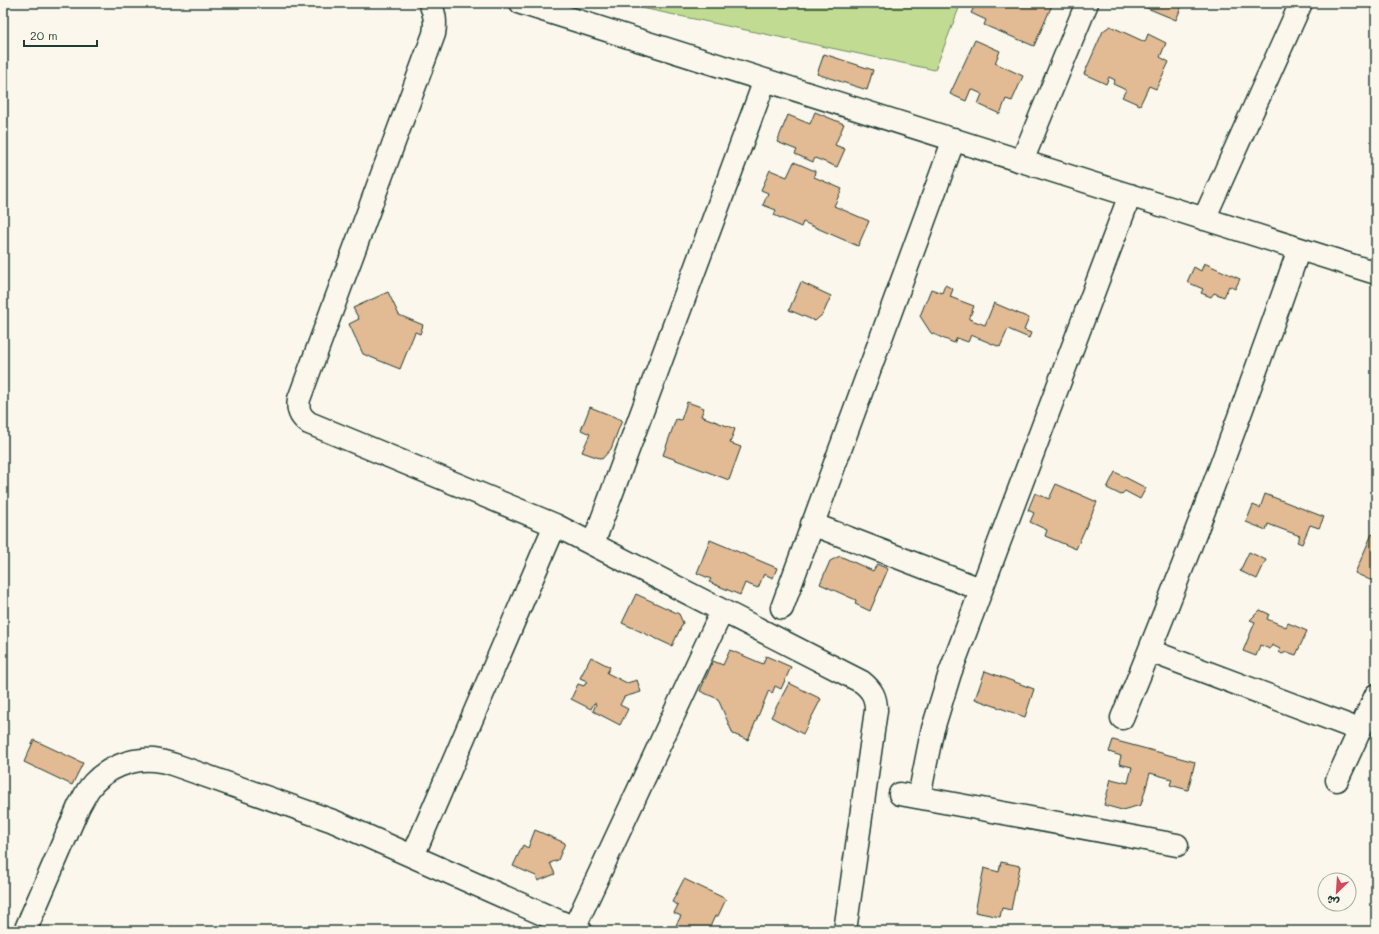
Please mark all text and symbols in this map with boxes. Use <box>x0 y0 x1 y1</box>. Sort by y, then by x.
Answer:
scale bar <box>24 22 97 48</box>
text: 20 m <box>30 27 58 43</box>
north arrow <box>1317 872 1357 912</box>
text: ش <box>1324 892 1341 911</box>

